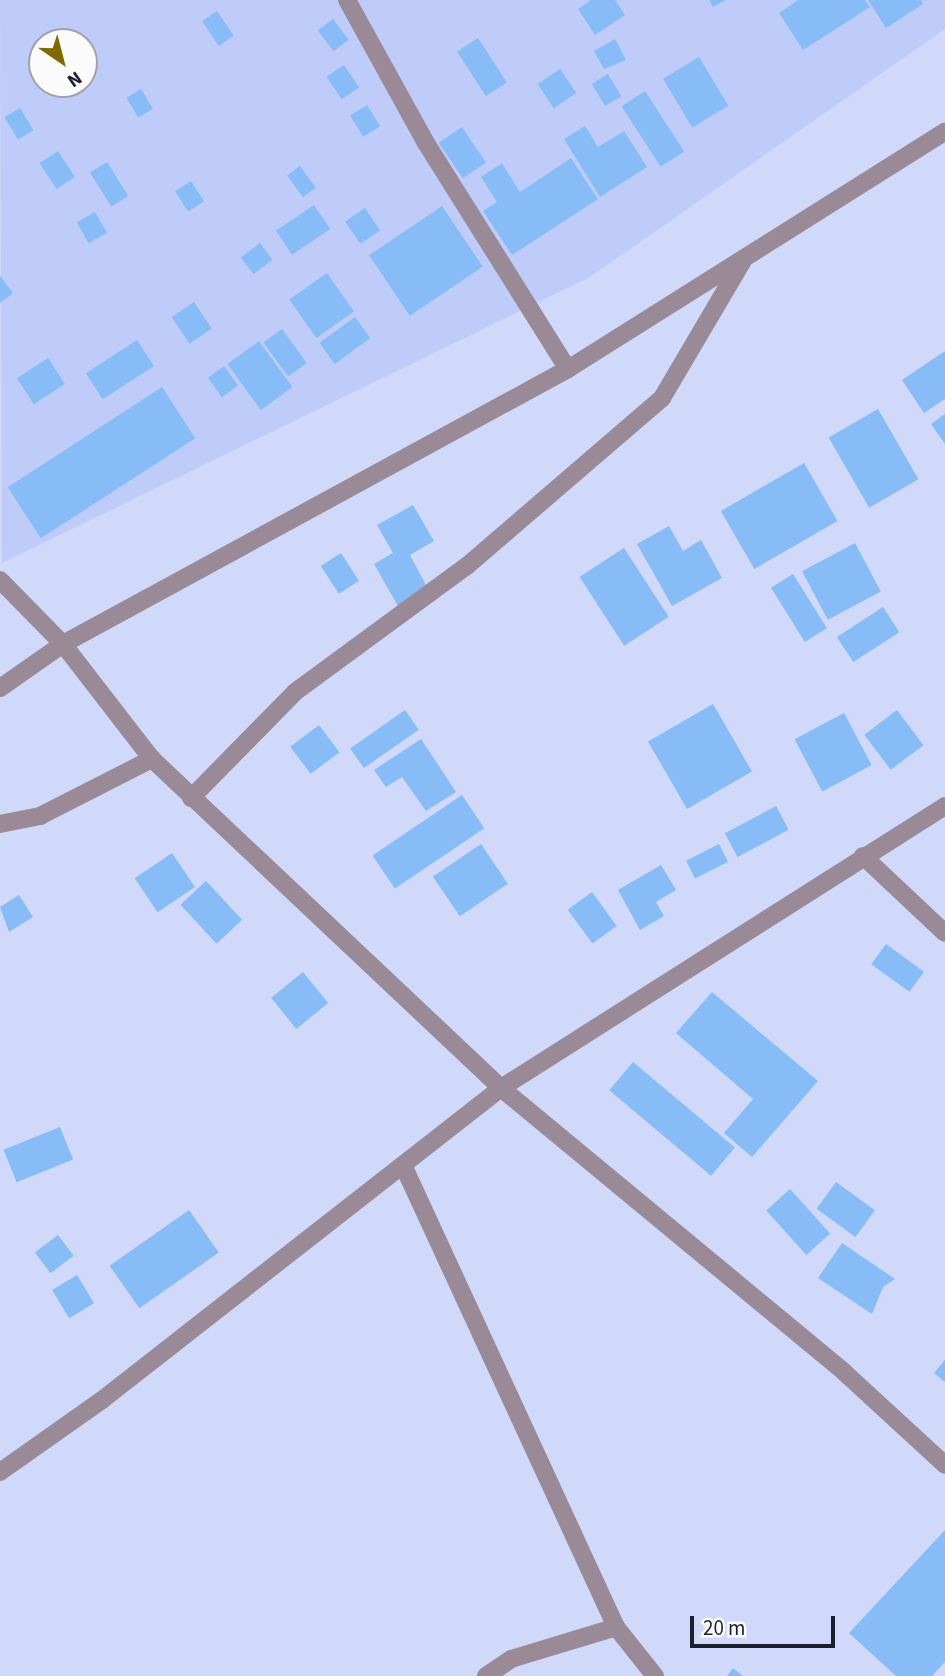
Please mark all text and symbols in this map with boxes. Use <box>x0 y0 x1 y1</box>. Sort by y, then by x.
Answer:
north arrow <box>28 28 98 98</box>
text: N <box>61 64 87 94</box>
scale bar <box>693 1602 838 1646</box>
text: 20 m <box>703 1613 745 1643</box>

